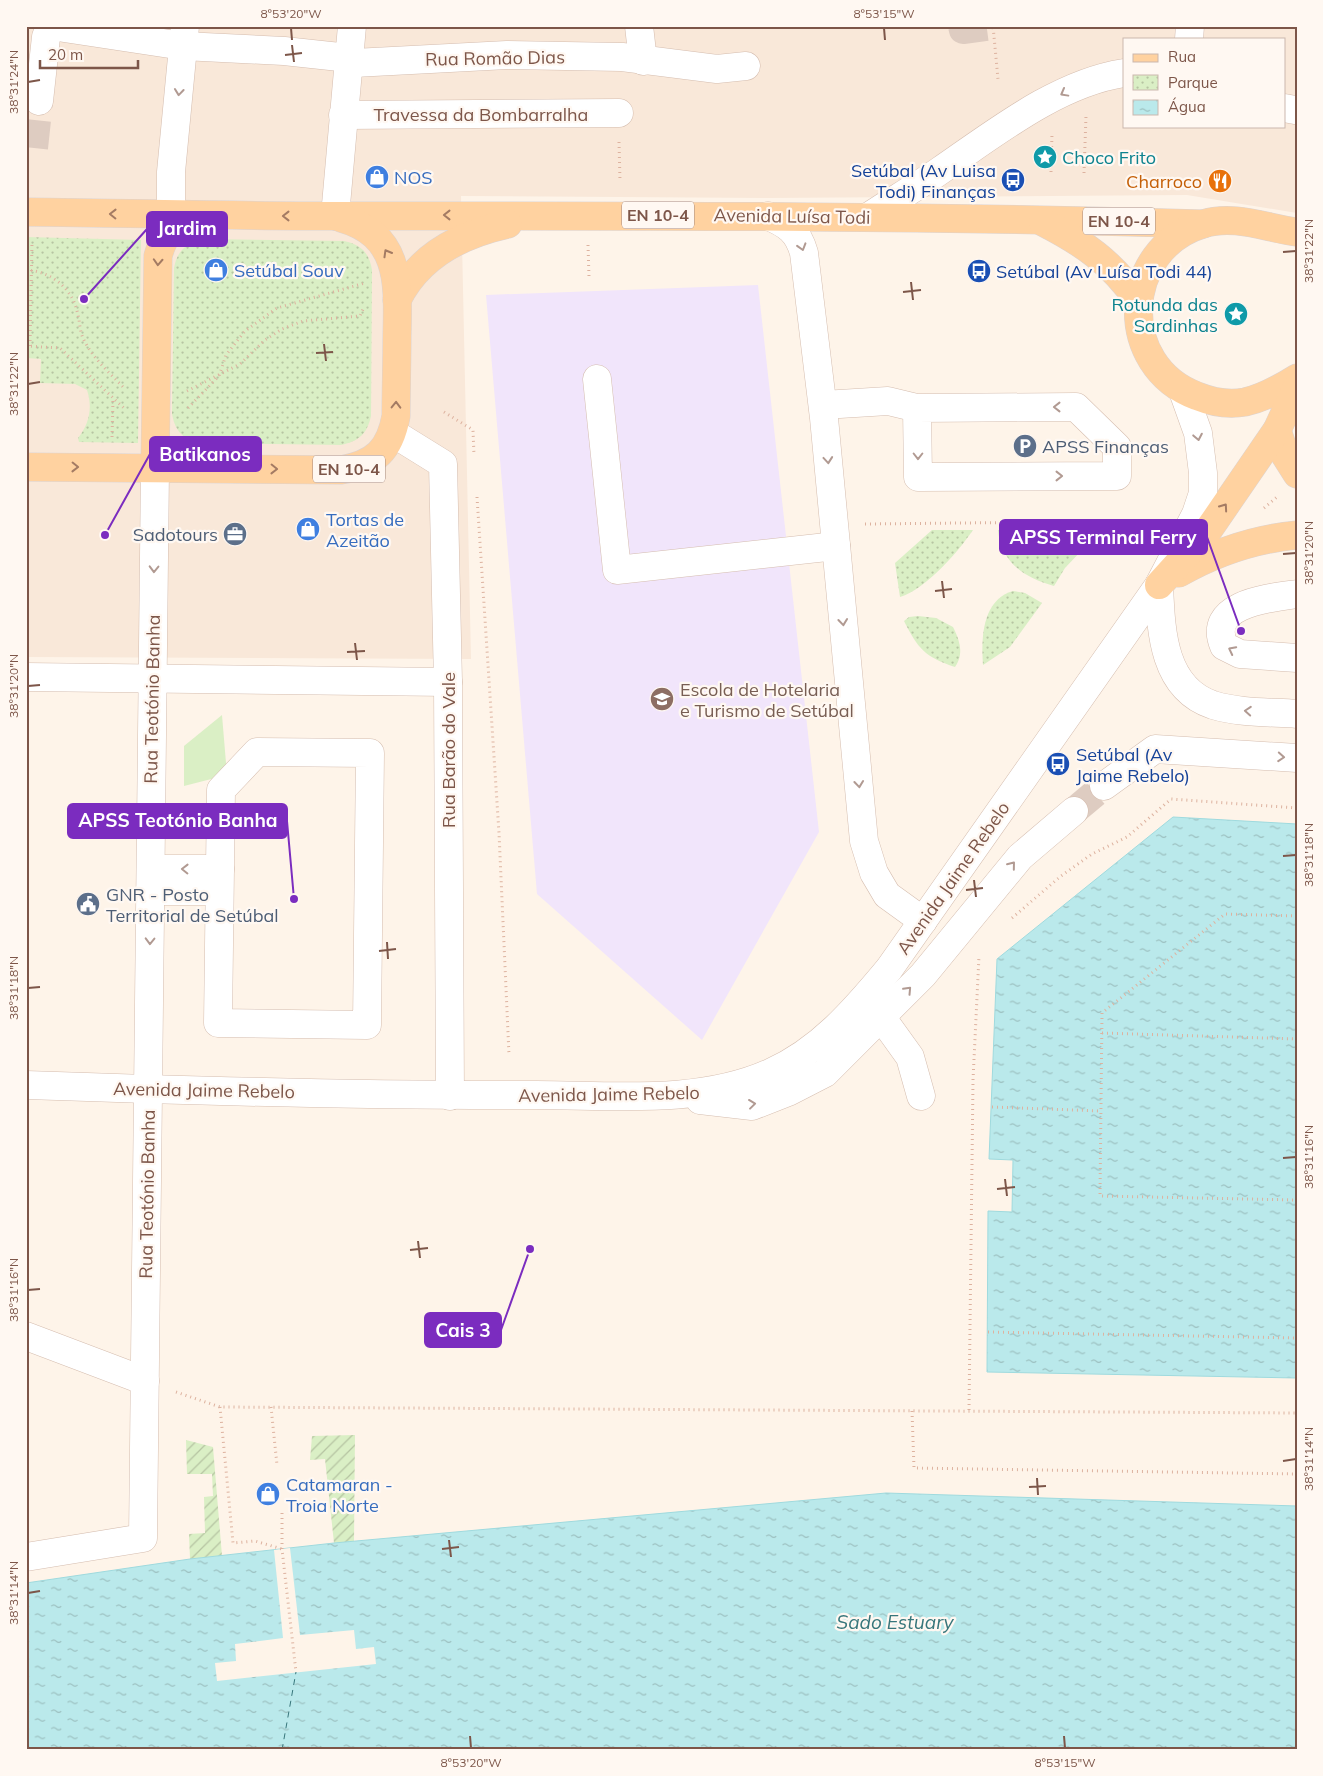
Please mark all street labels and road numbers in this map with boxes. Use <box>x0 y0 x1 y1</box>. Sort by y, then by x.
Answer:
street label: Rua Romão Dias <box>425 45 565 71</box>
street label: Travessa da Bombarralha <box>374 103 588 126</box>
road number: EN 10-4 <box>622 202 694 228</box>
street label: Avenida Luísa Todi <box>713 203 871 229</box>
road number: EN 10-4 <box>1083 208 1155 235</box>
road number: EN 10-4 <box>313 456 385 482</box>
street label: Rua Teotónio Banha <box>139 614 165 784</box>
street label: Rua Barão do Vale <box>437 672 460 828</box>
street label: Avenida Jaime Rebelo <box>891 797 1015 959</box>
street label: Avenida Jaime Rebelo <box>113 1077 295 1103</box>
street label: Avenida Jaime Rebelo <box>518 1081 700 1107</box>
street label: Rua Teotónio Banha <box>134 1109 160 1279</box>

